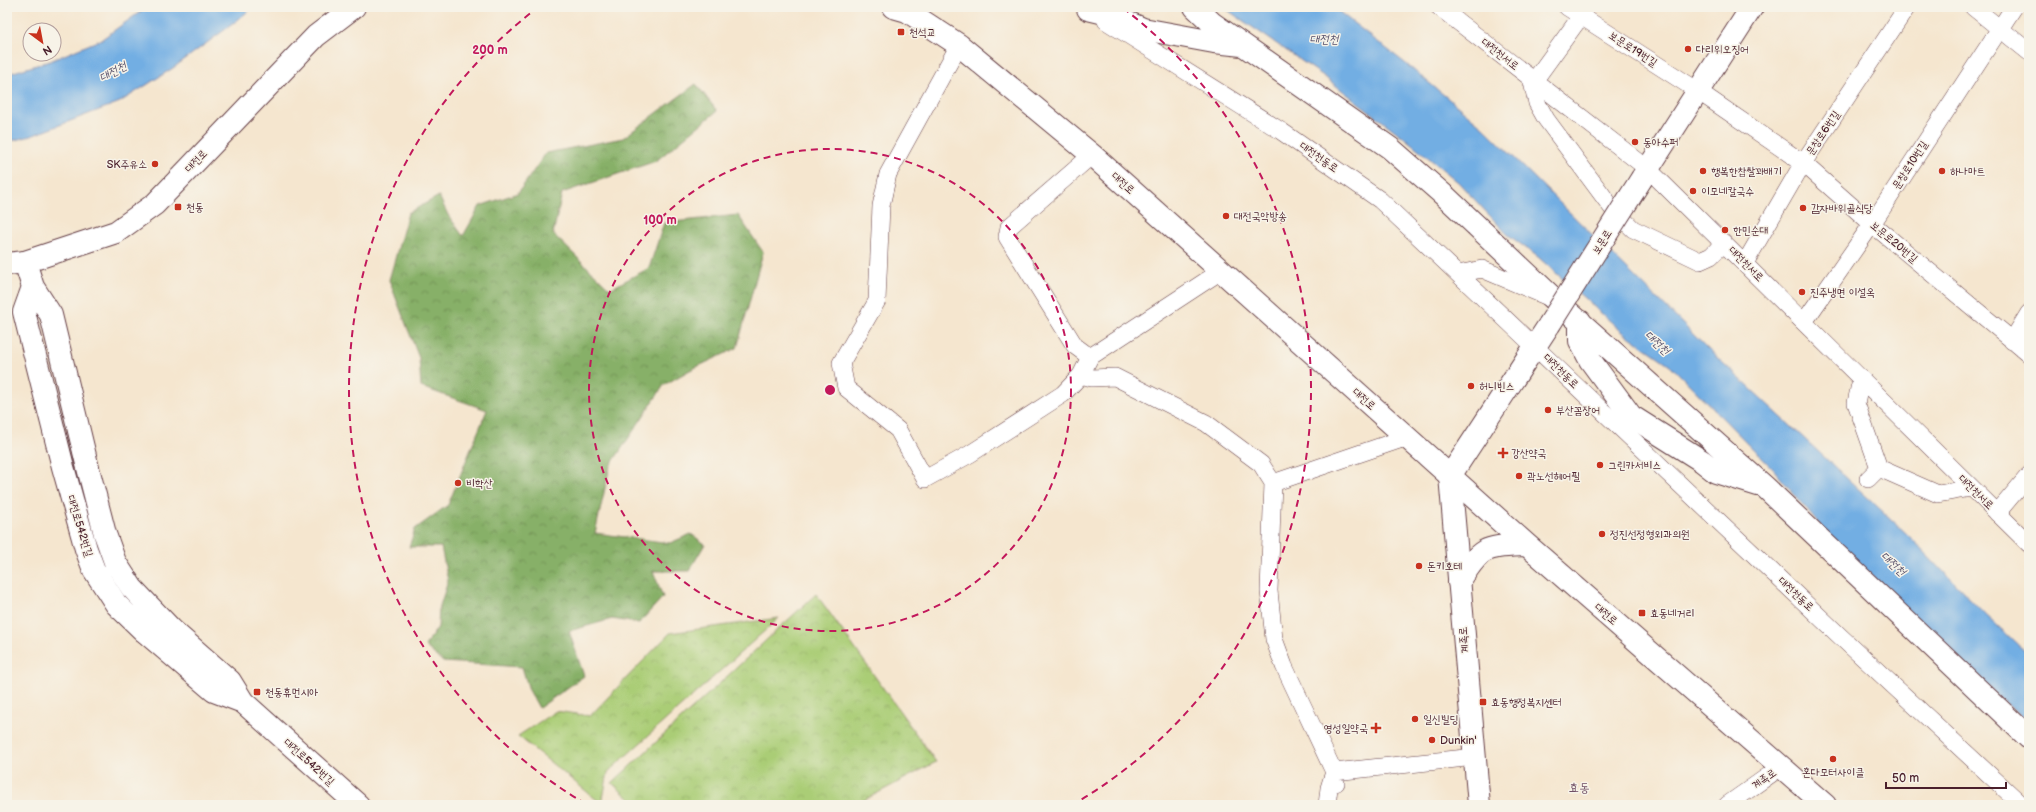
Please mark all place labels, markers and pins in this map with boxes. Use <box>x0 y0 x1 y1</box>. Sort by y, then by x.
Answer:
place label: 천석교 <box>909 26 936 39</box>
marker: 천석교 <box>896 27 906 37</box>
place label: 다리위오징어 <box>1696 43 1749 56</box>
marker: 다리위오징어 <box>1683 44 1693 54</box>
place label: 동아수퍼 <box>1643 136 1678 149</box>
marker: 동아수퍼 <box>1630 137 1640 147</box>
place label: SK주유소 <box>107 158 147 171</box>
marker: SK주유소 <box>150 159 160 169</box>
place label: 행복한찹쌀꽈배기 <box>1711 165 1782 178</box>
place label: 하나마트 <box>1950 165 1986 178</box>
marker: 행복한찹쌀꽈배기 <box>1698 166 1708 176</box>
marker: 하나마트 <box>1937 166 1947 176</box>
place label: 이모네칼국수 <box>1701 185 1754 198</box>
marker: 이모네칼국수 <box>1688 186 1698 196</box>
place label: 천동 <box>186 201 204 214</box>
marker: 천동 <box>173 202 183 212</box>
place label: 감자바위골식당 <box>1811 202 1873 215</box>
marker: 감자바위골식당 <box>1798 203 1808 213</box>
place label: 대전국악방송 <box>1234 210 1287 223</box>
marker: 대전국악방송 <box>1221 211 1231 221</box>
place label: 한민순대 <box>1733 224 1768 237</box>
marker: 한민순대 <box>1720 225 1730 235</box>
place label: 진주냉면 이설옥 <box>1810 286 1875 299</box>
marker: 진주냉면 이설옥 <box>1797 287 1807 297</box>
place label: 허니빈스 <box>1479 380 1514 393</box>
marker: 허니빈스 <box>1466 381 1476 391</box>
centre of rings <box>823 383 837 397</box>
place label: 부산꼼장어 <box>1556 404 1600 417</box>
marker: 부산꼼장어 <box>1543 405 1553 415</box>
place label: 강산약국 <box>1511 447 1547 460</box>
marker: 강산약국 <box>1498 448 1508 458</box>
place label: 그린카서비스 <box>1608 459 1661 472</box>
marker: 그린카서비스 <box>1595 460 1605 470</box>
place label: 곽노선헤어필 <box>1527 470 1580 483</box>
marker: 곽노선헤어필 <box>1514 471 1524 481</box>
place label: 비학산 <box>466 477 493 490</box>
marker: 비학산 <box>453 478 463 488</box>
place label: 정진선정형외과의원 <box>1610 528 1690 541</box>
marker: 정진선정형외과의원 <box>1597 529 1607 539</box>
place label: 돈키호테 <box>1427 560 1462 573</box>
marker: 돈키호테 <box>1414 561 1424 571</box>
place label: 효동네거리 <box>1650 607 1694 620</box>
marker: 효동네거리 <box>1637 608 1647 618</box>
place label: 천동휴먼시아 <box>265 686 318 699</box>
marker: 천동휴먼시아 <box>252 687 262 697</box>
place label: 효동행정복지센터 <box>1491 696 1562 709</box>
marker: 효동행정복지센터 <box>1478 697 1488 707</box>
place label: 일신빌딩 <box>1423 713 1458 726</box>
marker: 일신빌딩 <box>1410 714 1420 724</box>
place label: 영성일약국 <box>1324 722 1368 735</box>
marker: 영성일약국 <box>1371 723 1381 733</box>
place label: Dunkin' <box>1440 734 1477 747</box>
marker: Dunkin' <box>1427 735 1437 745</box>
marker: 혼다모터사이클 <box>1828 754 1838 764</box>
place label: 혼다모터사이클 <box>1802 766 1864 779</box>

